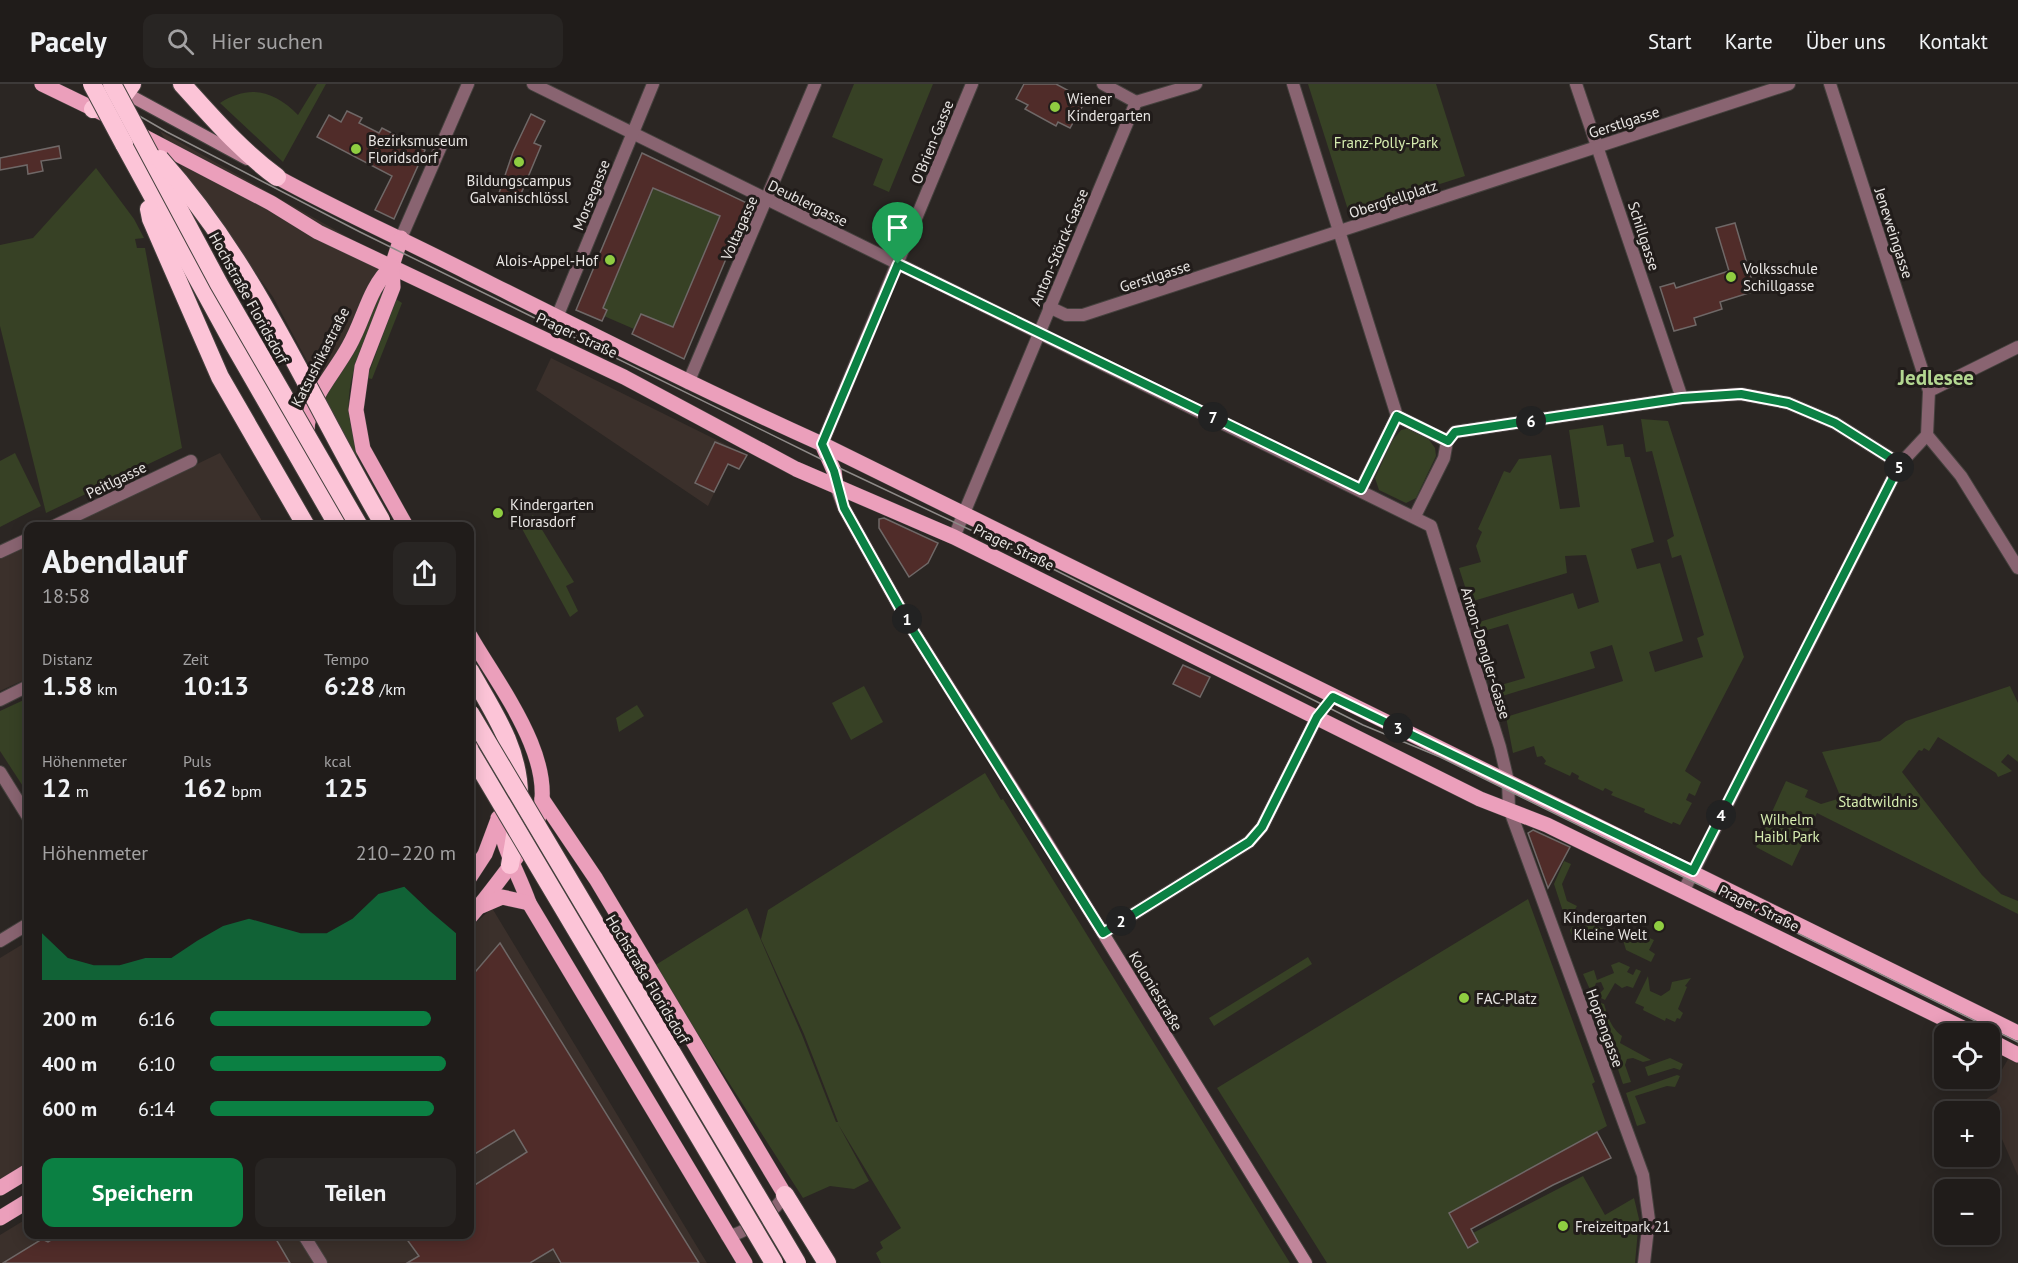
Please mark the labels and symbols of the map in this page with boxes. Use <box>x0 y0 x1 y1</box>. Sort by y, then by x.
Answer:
place label: Wiener Kindergarten <box>1067 89 1151 125</box>
street label: O'Brien-Gasse <box>907 97 957 187</box>
marker: Wiener Kindergarten <box>1048 100 1062 114</box>
street label: Gerstlgasse <box>1586 102 1662 142</box>
place label: Bezirksmuseum Floridsdorf <box>368 131 468 167</box>
park label: Franz-Polly-Park <box>1334 133 1439 152</box>
marker: Bezirksmuseum Floridsdorf <box>349 142 363 156</box>
marker: Bildungscampus Galvanischlössl <box>512 155 526 169</box>
street label: Morsegasse <box>568 157 614 233</box>
place label: Bildungscampus Galvanischlössl <box>467 171 571 207</box>
street label: Deublergasse <box>765 176 851 230</box>
street label: Obergfellplatz <box>1346 176 1440 222</box>
street label: Jeneweingasse <box>1870 184 1918 281</box>
street label: Anton-Störck-Gasse <box>1026 186 1092 308</box>
street label: Voltagasse <box>716 193 762 264</box>
street label: Schillgasse <box>1624 199 1664 273</box>
pin <box>872 202 923 264</box>
street label: Hochstraße Floridsdorf <box>205 229 294 368</box>
place label: Alois-Appel-Hof <box>496 251 599 270</box>
marker: Alois-Appel-Hof <box>603 253 617 267</box>
street label: Gerstlgasse <box>1117 256 1193 296</box>
place label: Volksschule Schillgasse <box>1742 259 1818 295</box>
marker: Volksschule Schillgasse <box>1724 270 1738 284</box>
street label: Katsushikastraße <box>287 304 353 410</box>
street label: Prager Straße <box>533 308 621 362</box>
district label: Jedlesee <box>1897 364 1974 391</box>
pin: 7 <box>1198 402 1228 432</box>
pin: 6 <box>1516 406 1546 436</box>
pin: 5 <box>1884 452 1914 482</box>
street label: Peitlgasse <box>83 457 149 503</box>
place label: Kindergarten Florasdorf <box>510 495 594 531</box>
marker: Kindergarten Florasdorf <box>491 506 505 520</box>
street label: Prager Straße <box>971 519 1057 575</box>
street label: Anton-Dengler-Gasse <box>1457 585 1515 721</box>
pin: 1 <box>892 604 922 634</box>
pin: 3 <box>1383 713 1413 743</box>
park label: Stadtwildnis <box>1838 792 1918 811</box>
pin: 4 <box>1706 800 1736 830</box>
park label: Wilhelm Haibl Park <box>1754 810 1821 846</box>
street label: Prager Straße <box>1716 880 1802 936</box>
pin: 2 <box>1106 906 1136 936</box>
place label: Kindergarten Kleine Welt <box>1563 908 1647 944</box>
street label: Hochstraße Floridsdorf <box>602 911 695 1048</box>
marker: Kindergarten Kleine Welt <box>1652 919 1666 933</box>
street label: Koloniestraße <box>1125 948 1187 1034</box>
street label: Hopfengasse <box>1582 986 1628 1070</box>
place label: FAC-Platz <box>1476 989 1537 1008</box>
marker: FAC-Platz <box>1457 991 1471 1005</box>
place label: Freizeitpark 21 <box>1575 1217 1670 1236</box>
marker: Freizeitpark 21 <box>1556 1219 1570 1233</box>

